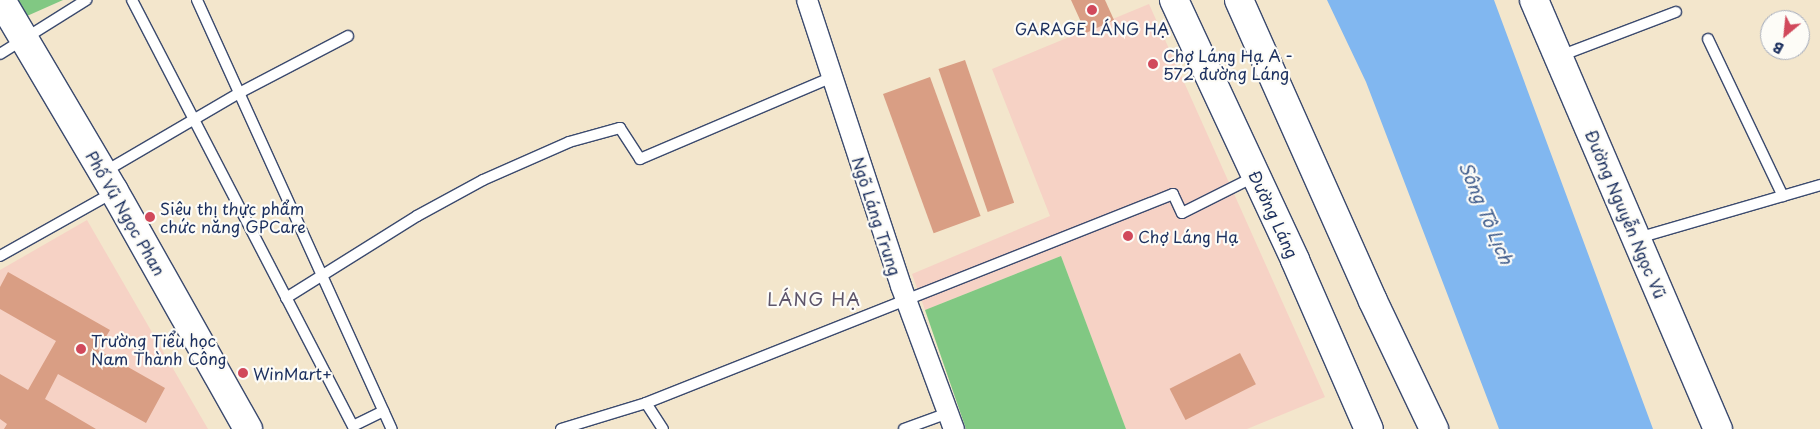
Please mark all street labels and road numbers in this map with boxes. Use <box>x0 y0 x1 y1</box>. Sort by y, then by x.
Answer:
street label: Đường Nguyễn Ngọc Vũ <box>1581 125 1671 303</box>
street label: Phố Vũ Ngọc Phan <box>82 147 170 279</box>
street label: Ngõ Láng Trung <box>849 154 905 278</box>
street label: Đường Láng <box>1245 167 1303 261</box>

